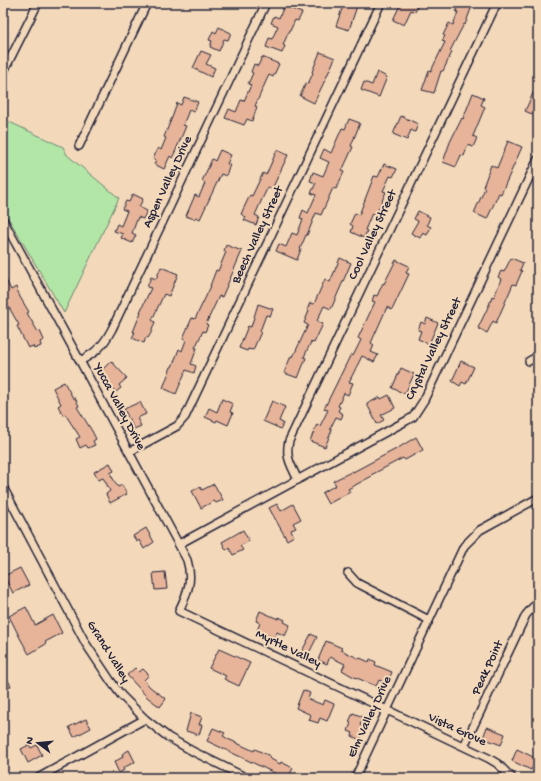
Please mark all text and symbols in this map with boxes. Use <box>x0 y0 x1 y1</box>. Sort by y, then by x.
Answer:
street label: Aspen Valley Drive <box>140 133 196 230</box>
street label: Beech Valley Street <box>228 182 288 287</box>
street label: Cool Valley Street <box>346 186 401 282</box>
street label: Crystal Valley Street <box>403 294 466 403</box>
street label: Yucca Valley Drive <box>89 360 148 453</box>
street label: Grand Valley <box>83 618 133 686</box>
street label: Myrtle Valley <box>253 627 324 672</box>
street label: Peak Point <box>468 637 508 698</box>
street label: Elm Valley Drive <box>345 674 396 760</box>
street label: Vista Grove <box>425 710 489 750</box>
north arrow <box>18 723 58 763</box>
text: N <box>24 736 37 746</box>

